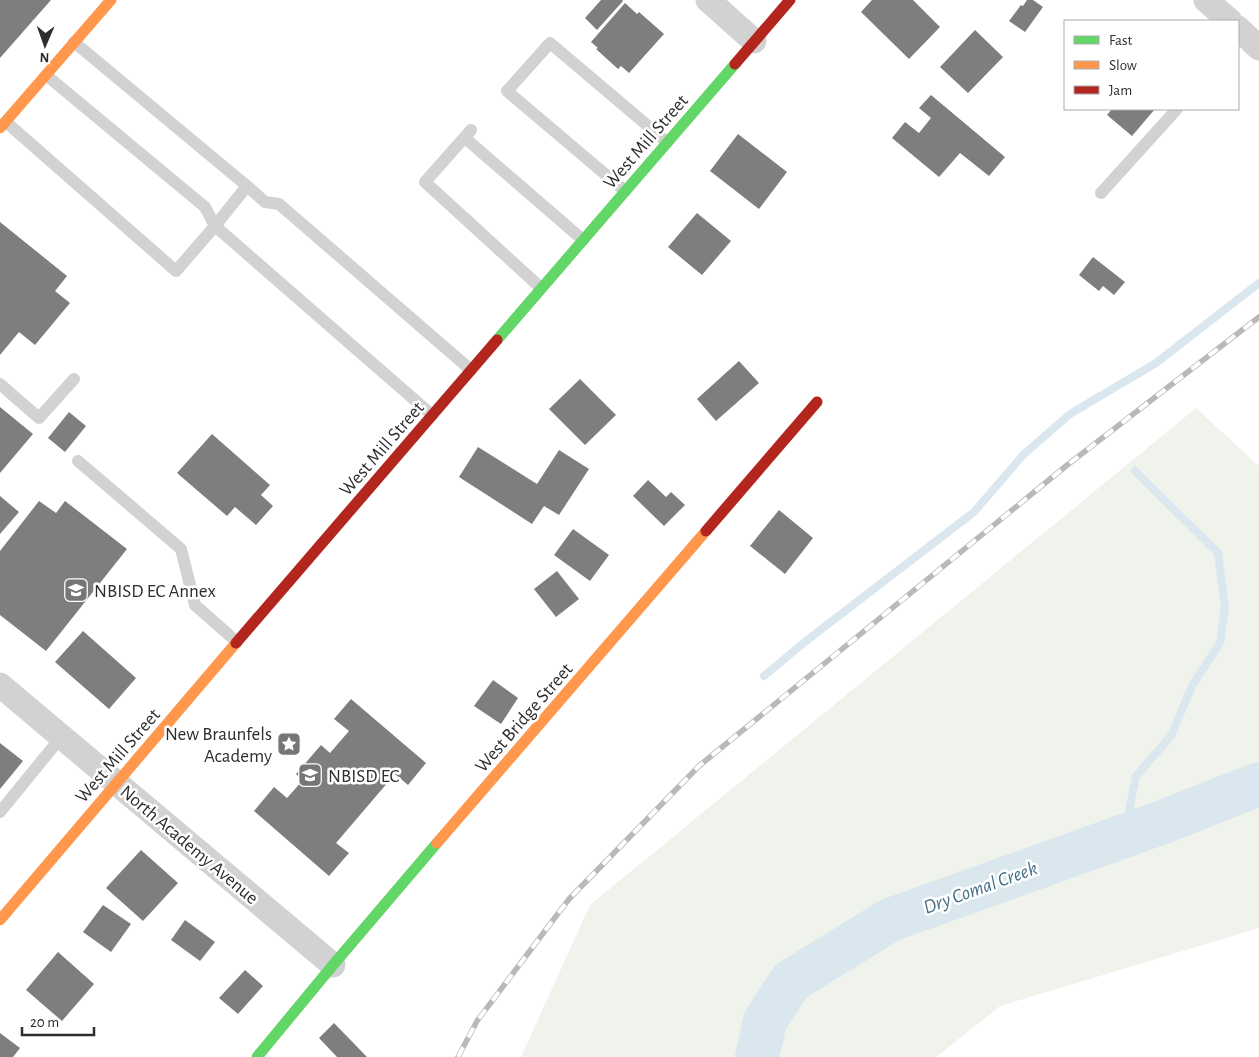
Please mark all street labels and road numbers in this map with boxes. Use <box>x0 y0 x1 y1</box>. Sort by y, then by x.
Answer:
street label: West Mill Street <box>600 91 692 193</box>
street label: West Mill Street <box>336 398 428 500</box>
street label: West Bridge Street <box>472 660 576 776</box>
street label: West Mill Street <box>72 705 164 807</box>
street label: North Academy Avenue <box>116 782 262 908</box>

